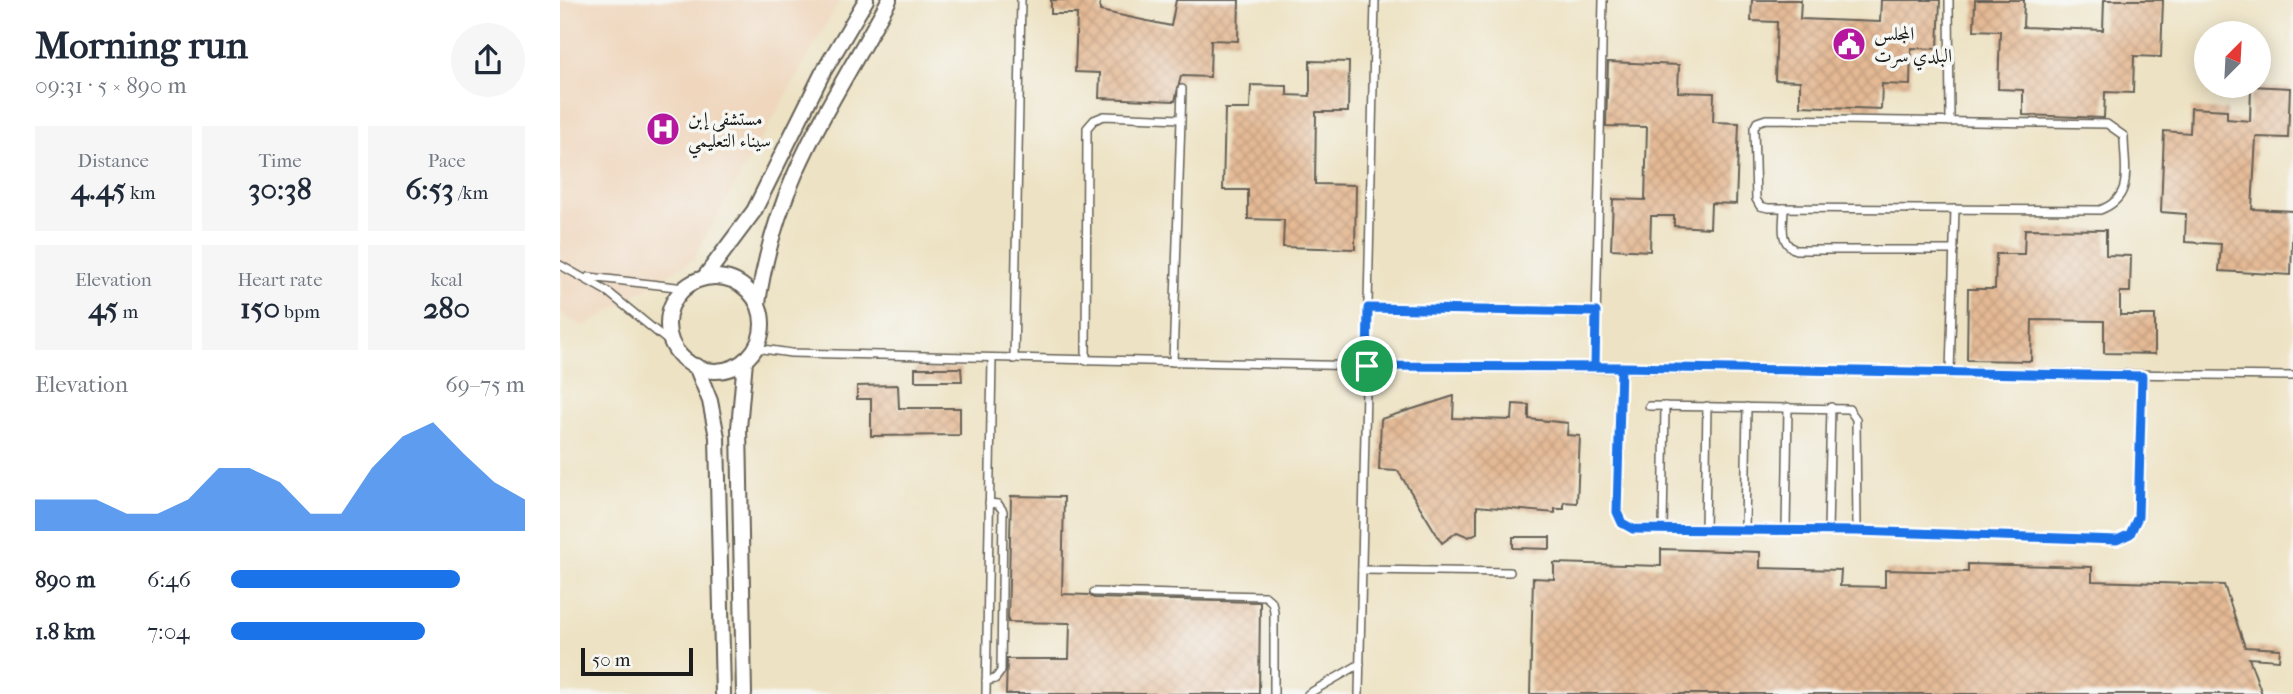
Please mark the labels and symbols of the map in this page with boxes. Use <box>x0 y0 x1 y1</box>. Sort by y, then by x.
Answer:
north arrow <box>2194 21 2272 98</box>
place label: المجلس البلدي سرت <box>1874 23 1952 71</box>
public building icon: المجلس البلدي سرت <box>1830 25 1868 63</box>
place label: مستشفى إبن سيناء التعليمي <box>688 108 771 159</box>
hospital icon: مستشفى إبن سيناء التعليمي <box>644 110 682 148</box>
pin <box>1337 336 1397 396</box>
scale bar <box>581 645 693 677</box>

